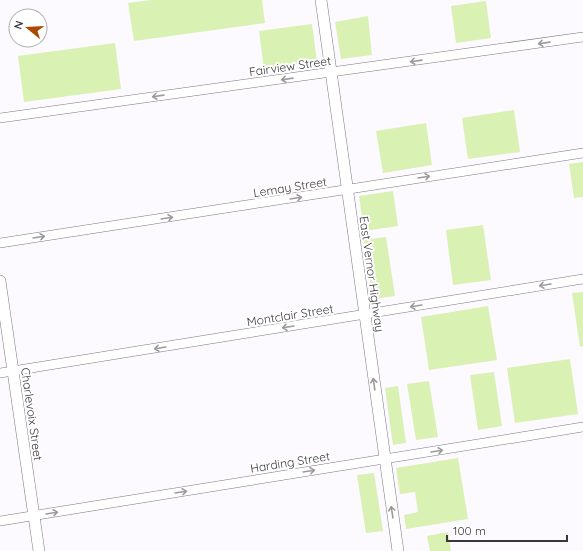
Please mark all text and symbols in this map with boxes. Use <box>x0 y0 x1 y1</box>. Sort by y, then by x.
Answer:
north arrow <box>8 8 48 48</box>
text: N <box>11 19 26 31</box>
one-way arrow <box>538 39 551 47</box>
street label: Fairview Street <box>248 53 332 79</box>
one-way arrow <box>410 57 423 65</box>
one-way arrow <box>281 75 294 83</box>
one-way arrow <box>152 92 165 100</box>
one-way arrow <box>417 173 430 181</box>
street label: Lemay Street <box>252 174 328 200</box>
one-way arrow <box>289 194 302 202</box>
one-way arrow <box>160 214 173 222</box>
street label: East Vernor Highway <box>356 215 388 333</box>
one-way arrow <box>32 233 45 241</box>
one-way arrow <box>538 281 551 289</box>
street label: Montclair Street <box>246 301 334 329</box>
one-way arrow <box>410 302 423 310</box>
one-way arrow <box>282 323 295 331</box>
one-way arrow <box>153 344 166 352</box>
street label: Charlevoix Street <box>18 366 46 462</box>
one-way arrow <box>370 378 378 391</box>
one-way arrow <box>430 447 443 455</box>
street label: Harding Street <box>249 448 331 476</box>
one-way arrow <box>302 467 315 475</box>
one-way arrow <box>174 488 187 496</box>
one-way arrow <box>388 506 396 519</box>
one-way arrow <box>45 508 58 516</box>
scale bar <box>447 517 567 543</box>
text: 100 m <box>453 523 486 538</box>

